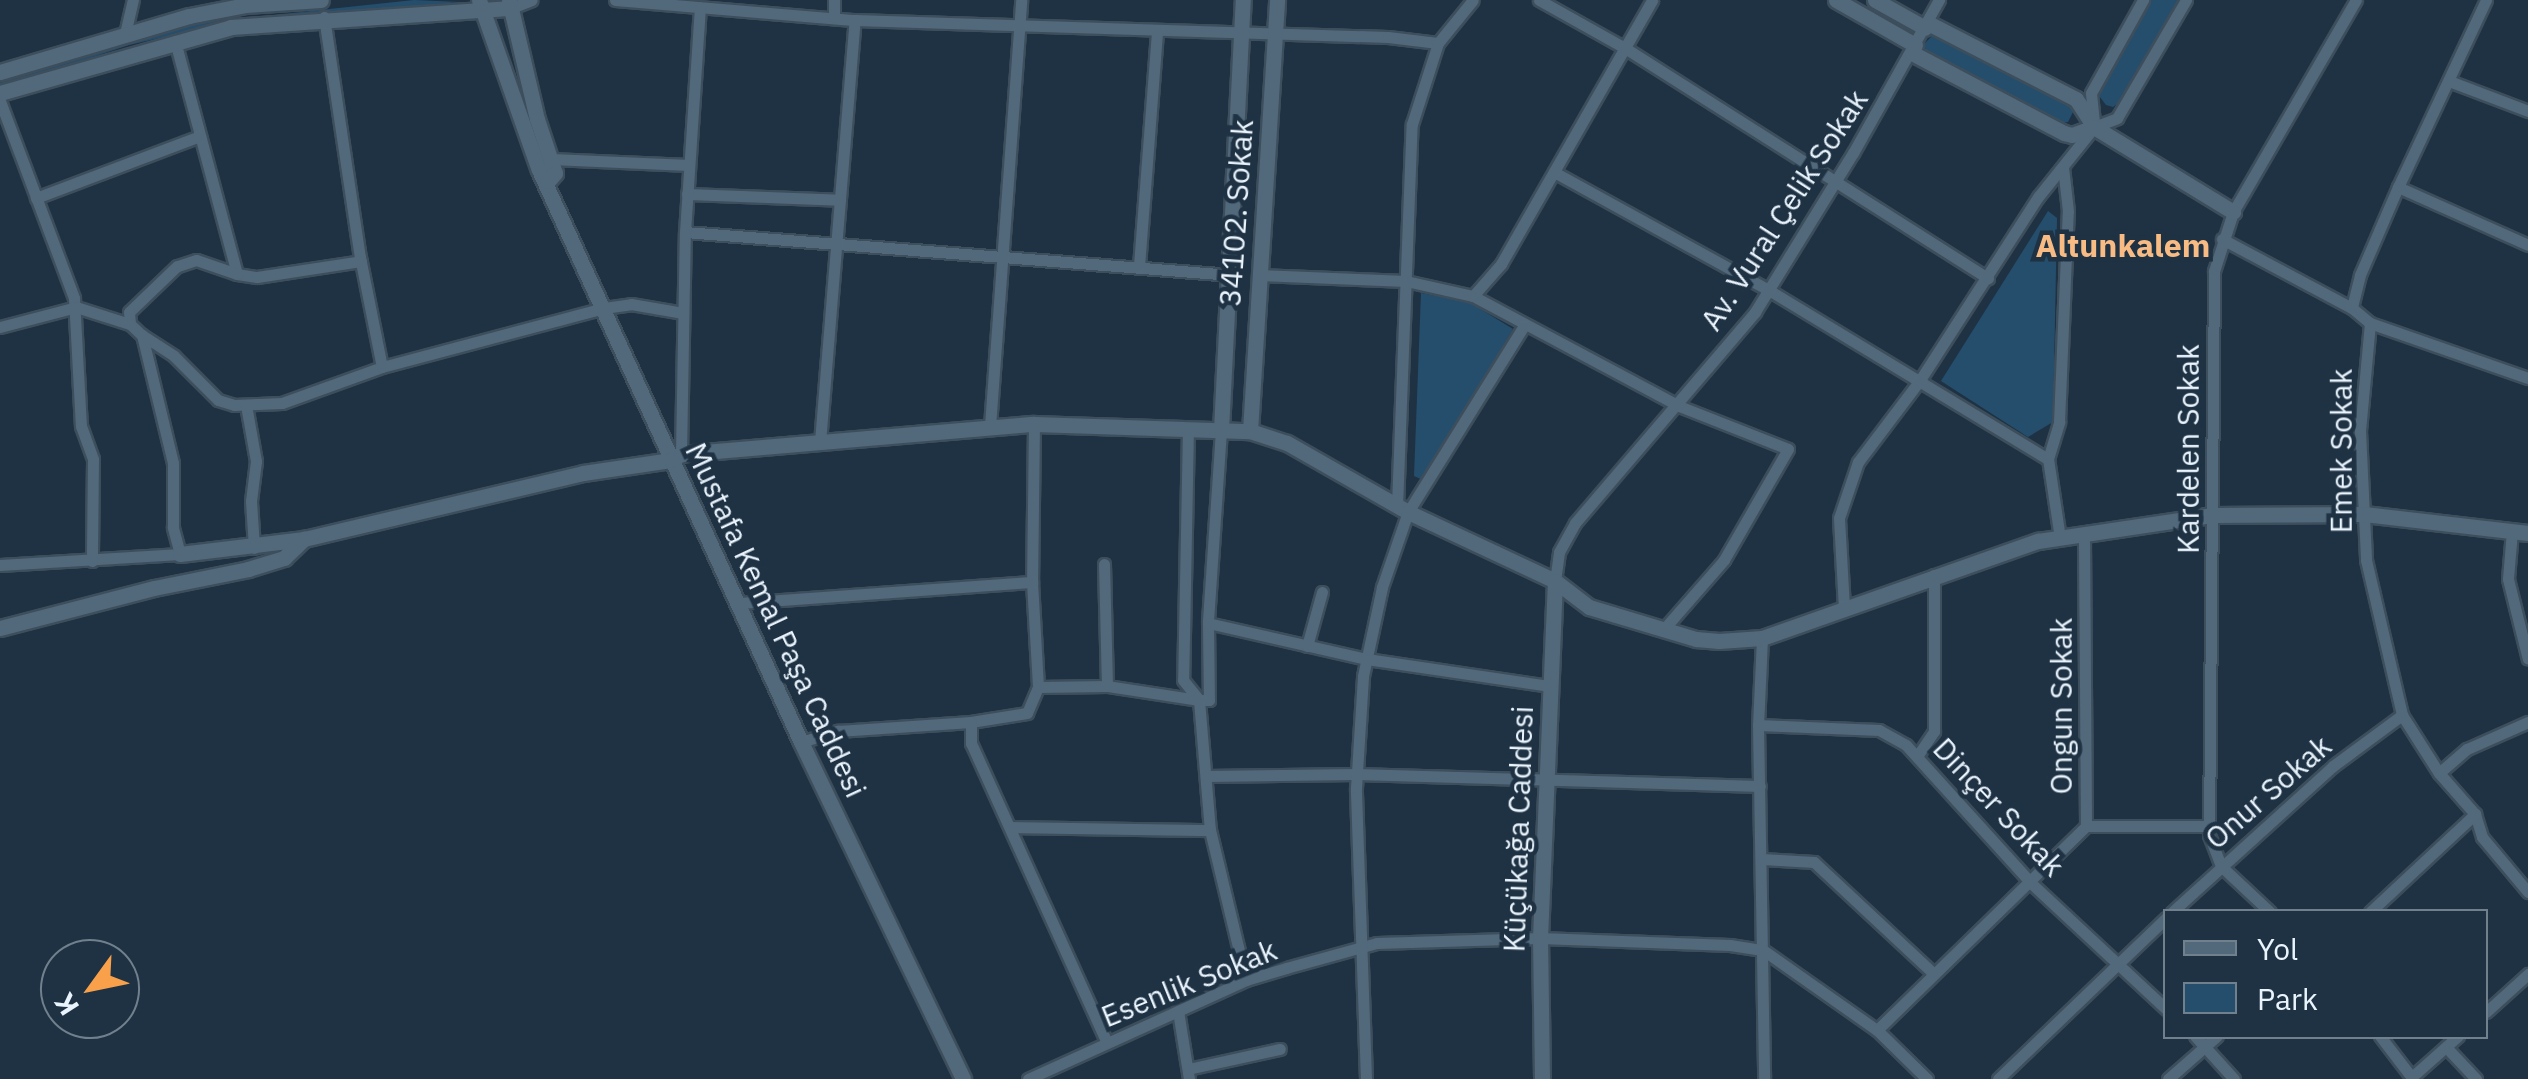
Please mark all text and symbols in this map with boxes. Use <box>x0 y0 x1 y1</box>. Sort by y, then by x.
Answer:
street label: Av. Vural Çelik Sokak <box>1693 83 1875 337</box>
street label: 34102. Sokak <box>1212 118 1260 308</box>
district label: Altunkalem <box>2036 226 2210 264</box>
street label: Kardelen Sokak <box>2170 344 2206 554</box>
street label: Emek Sokak <box>2323 369 2359 533</box>
street label: Mustafa Kemal Paşa Caddesi <box>678 437 874 803</box>
street label: Ongun Sokak <box>2043 618 2079 794</box>
street label: Küçükağa Caddesi <box>1496 705 1540 953</box>
street label: Onur Sokak <box>2198 728 2338 856</box>
street label: Dinçer Sokak <box>1926 730 2072 884</box>
legend <box>2163 909 2488 1039</box>
text: Yol <box>2257 929 2298 968</box>
street label: Esenlik Sokak <box>1096 931 1282 1035</box>
north arrow <box>40 939 140 1039</box>
text: Park <box>2257 979 2318 1018</box>
text: K <box>45 986 87 1023</box>

